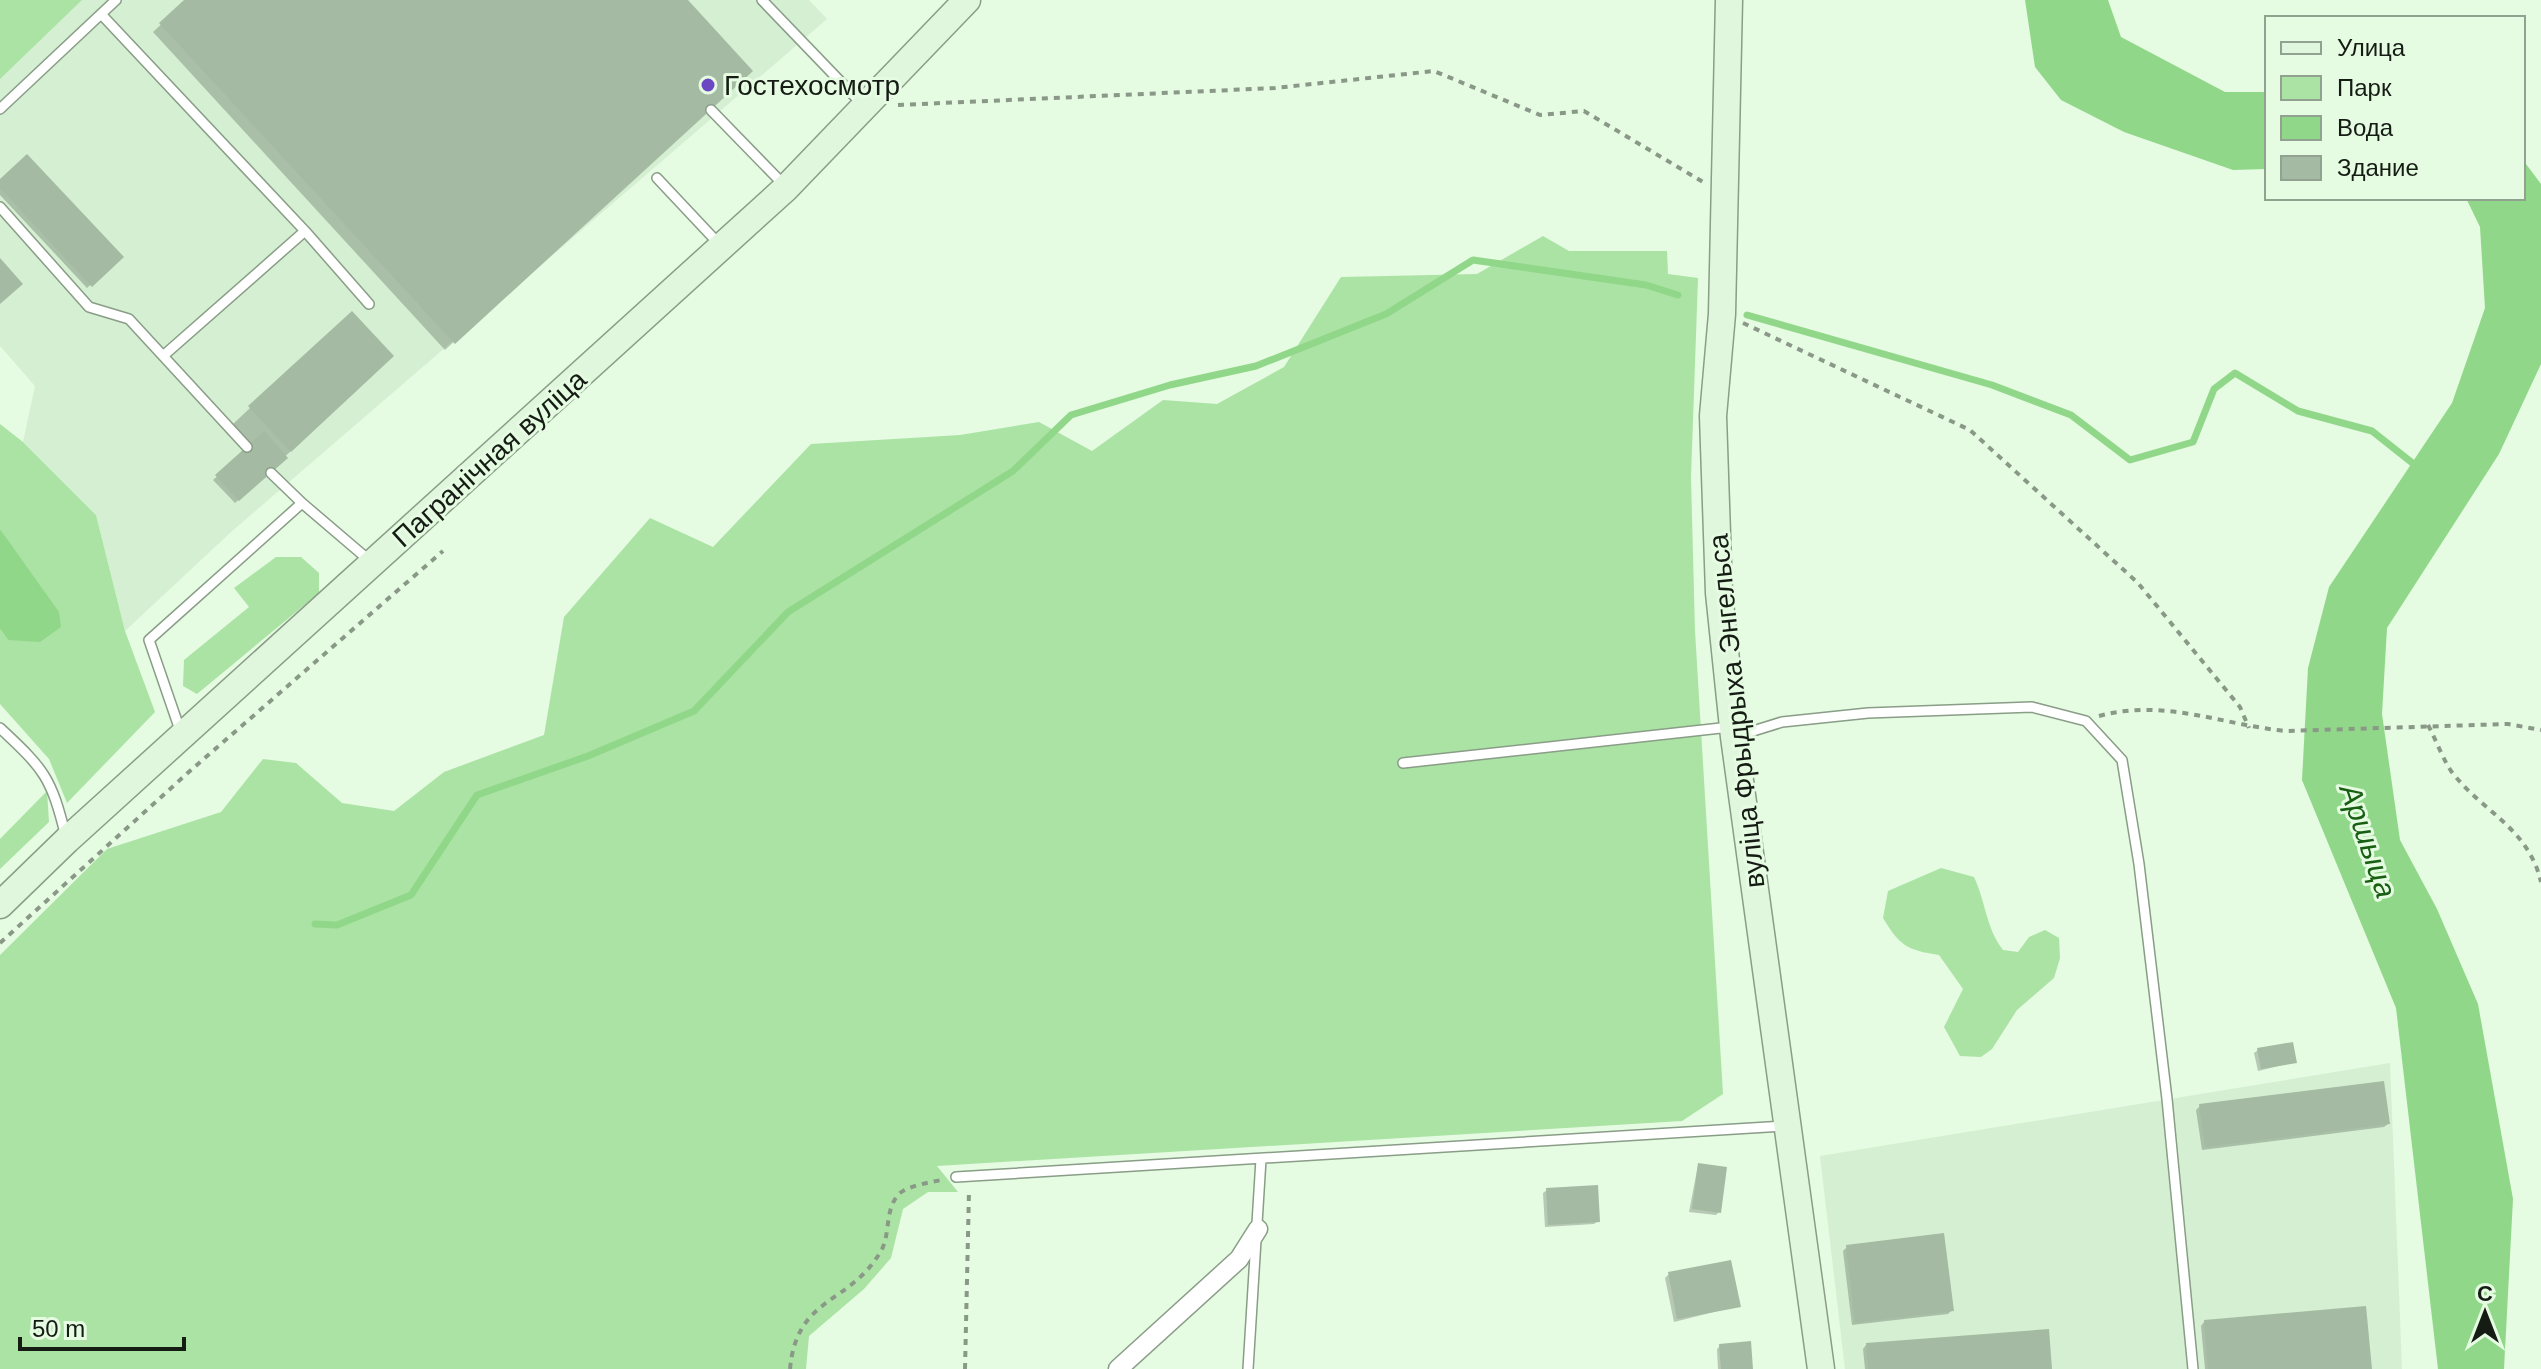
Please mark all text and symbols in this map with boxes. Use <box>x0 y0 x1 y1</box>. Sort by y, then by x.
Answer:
legend <box>2265 16 2525 200</box>
text: Улица <box>2337 34 2406 61</box>
place label: Гостехосмотр <box>724 70 900 101</box>
text: Парк <box>2337 74 2392 101</box>
marker: Гостехосмотр <box>699 76 717 94</box>
text: Вода <box>2337 114 2394 141</box>
text: Здание <box>2337 154 2419 181</box>
street label: Пагранічная вуліца <box>386 363 593 553</box>
street label: вуліца Фрыдрыха Энгельса <box>1702 532 1771 890</box>
water label: Аршыца <box>2333 778 2403 902</box>
north arrow <box>2445 1273 2525 1353</box>
text: С <box>2477 1281 2493 1306</box>
scale bar <box>20 1301 184 1351</box>
text: 50 m <box>32 1315 85 1342</box>

